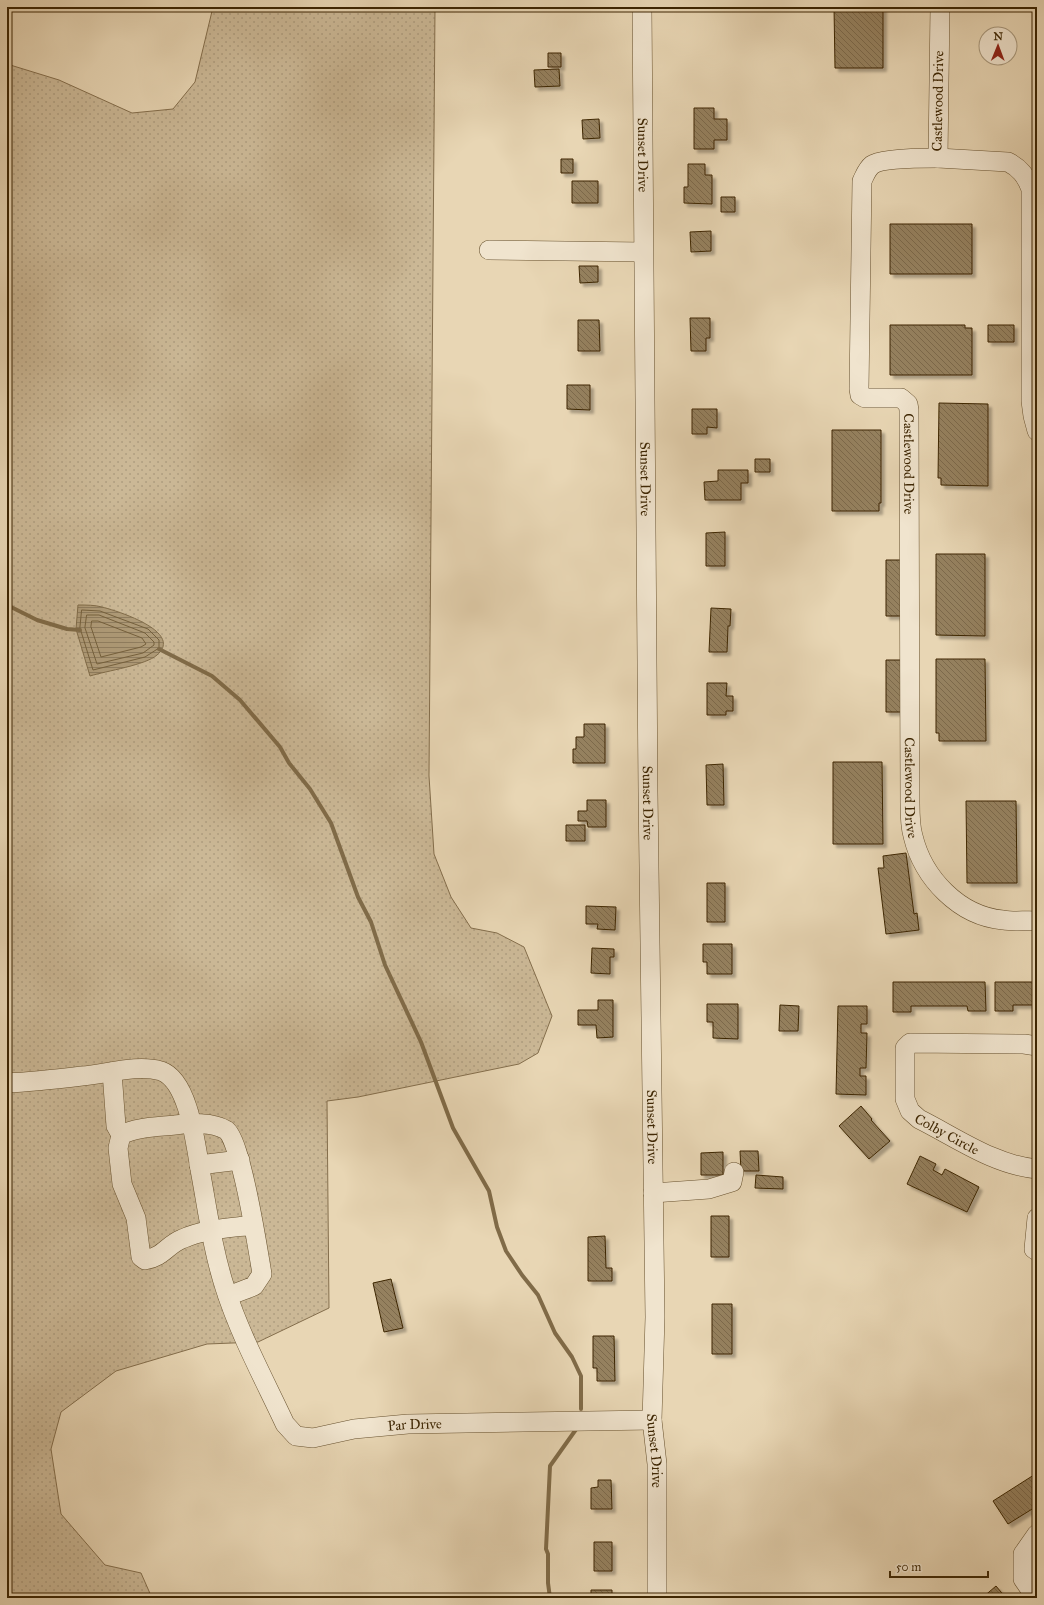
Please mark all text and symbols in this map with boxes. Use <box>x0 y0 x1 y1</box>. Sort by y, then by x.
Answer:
north arrow <box>978 26 1018 66</box>
text: N <box>993 30 1004 43</box>
street label: Castlewood Drive <box>929 50 947 152</box>
street label: Sunset Drive <box>634 118 652 192</box>
street label: Castlewood Drive <box>901 413 918 515</box>
street label: Sunset Drive <box>637 442 654 516</box>
street label: Castlewood Drive <box>901 737 922 841</box>
street label: Sunset Drive <box>639 766 657 840</box>
street label: Sunset Drive <box>643 1090 661 1164</box>
street label: Colby Circle <box>912 1110 982 1158</box>
street label: Sunset Drive <box>643 1413 666 1488</box>
street label: Par Drive <box>387 1415 442 1434</box>
scale bar <box>890 1553 988 1579</box>
text: 50 m <box>896 1560 921 1574</box>

